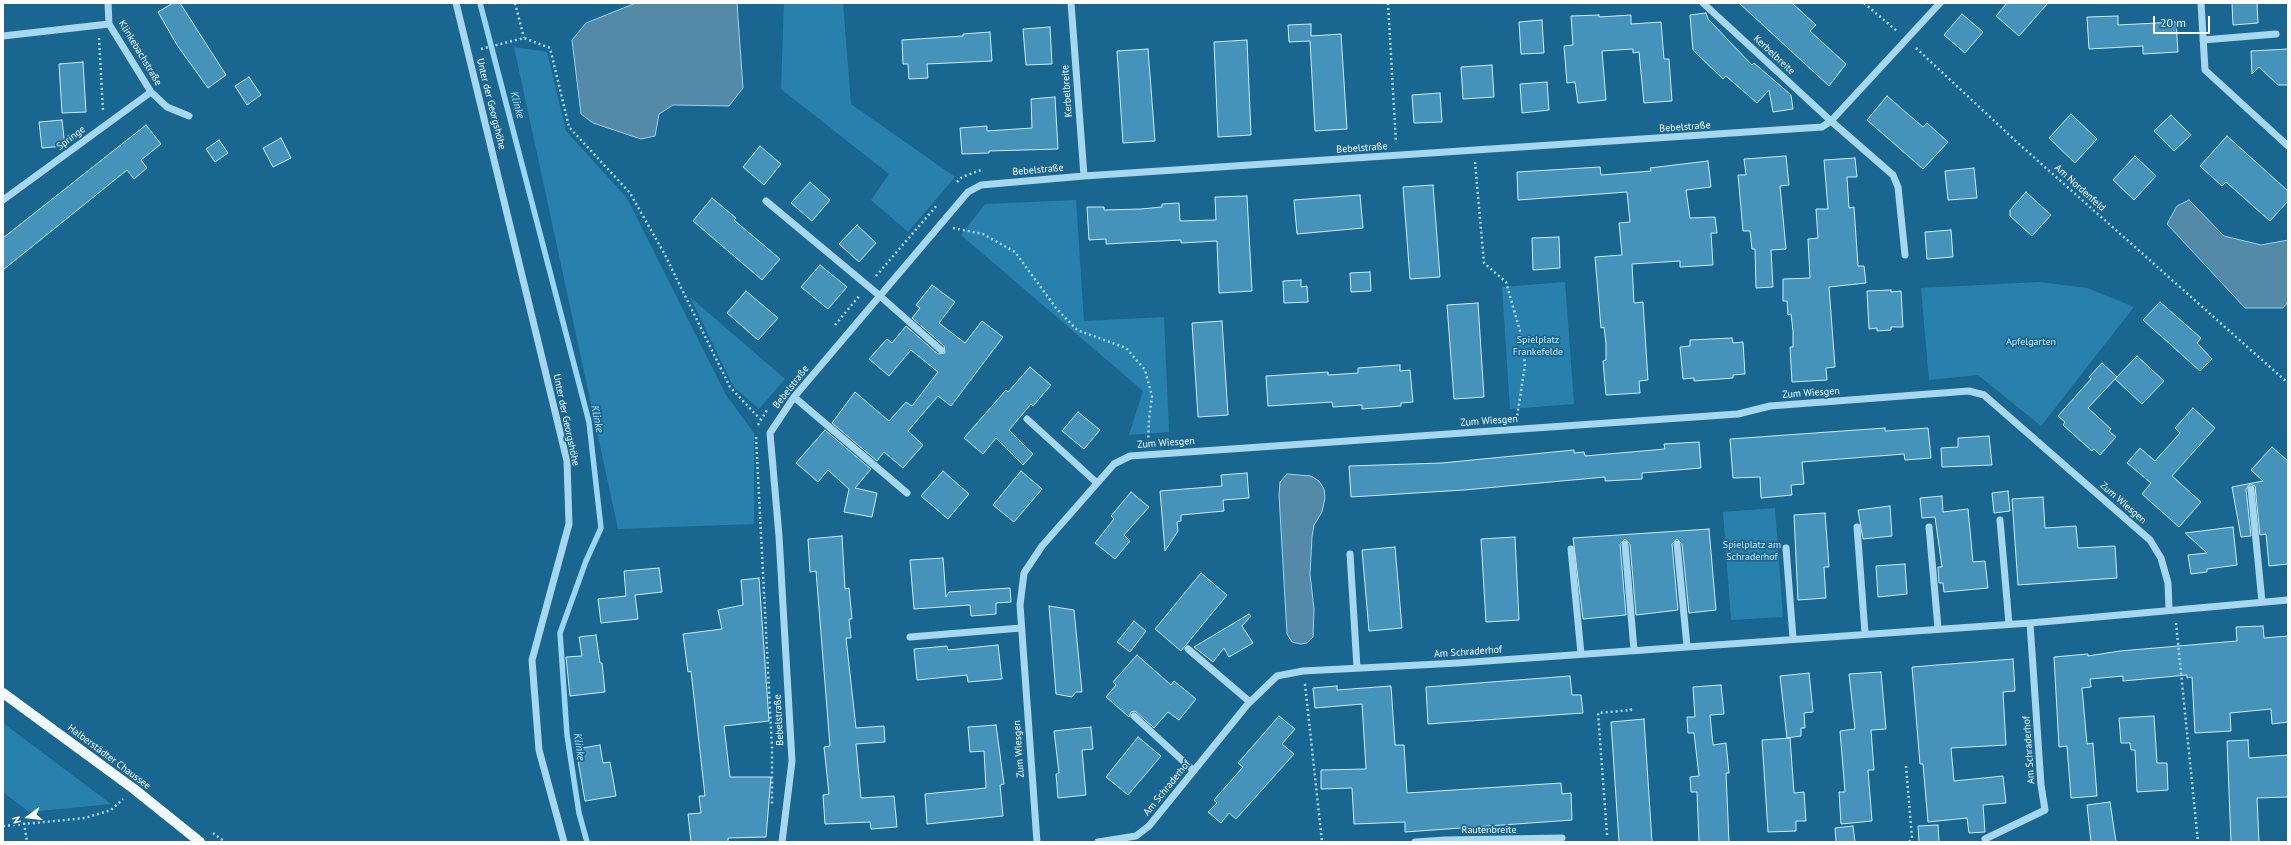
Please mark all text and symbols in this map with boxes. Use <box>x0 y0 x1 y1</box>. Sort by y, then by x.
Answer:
scale bar <box>2155 8 2212 34</box>
text: 20 m <box>2160 15 2186 30</box>
street label: Klinkebachstraße <box>116 18 164 88</box>
street label: Kerbelbreite <box>1751 33 1797 77</box>
street label: Unter der Georgshöhe <box>474 57 508 151</box>
street label: Kerbelbreite <box>1059 64 1075 118</box>
water label: Klinke <box>507 90 527 120</box>
street label: Bebelstraße <box>1659 119 1711 135</box>
street label: Springe <box>54 123 88 153</box>
street label: Bebelstraße <box>1336 140 1388 156</box>
street label: Bebelstraße <box>1012 162 1064 178</box>
street label: Am Nordenfeld <box>2052 162 2108 214</box>
park label: Spielplatz Frankefelde <box>1513 334 1563 358</box>
park label: Apfelgarten <box>2006 336 2056 348</box>
street label: Bebelstraße <box>770 363 812 411</box>
street label: Unter der Georgshöhe <box>550 373 582 467</box>
street label: Zum Wiesgen <box>1782 385 1840 401</box>
water label: Klinke <box>588 404 606 434</box>
street label: Zum Wiesgen <box>1460 413 1518 429</box>
street label: Zum Wiesgen <box>1137 435 1195 451</box>
street label: Zum Wiesgen <box>2097 480 2149 526</box>
park label: Spielplatz am Schraderhof <box>1723 539 1781 562</box>
street label: Am Schraderhof <box>1434 644 1502 660</box>
street label: Bebelstraße <box>772 694 786 746</box>
street label: Am Schraderhof <box>2021 716 2037 784</box>
street label: Zum Wiesgen <box>1011 720 1027 778</box>
street label: Halberstädter Chaussee <box>65 722 153 792</box>
water label: Klinke <box>571 732 587 762</box>
street label: Am Schraderhof <box>1141 758 1193 818</box>
north arrow <box>8 797 48 837</box>
text: N <box>9 815 24 825</box>
street label: Rautenbreite <box>1462 824 1516 836</box>

